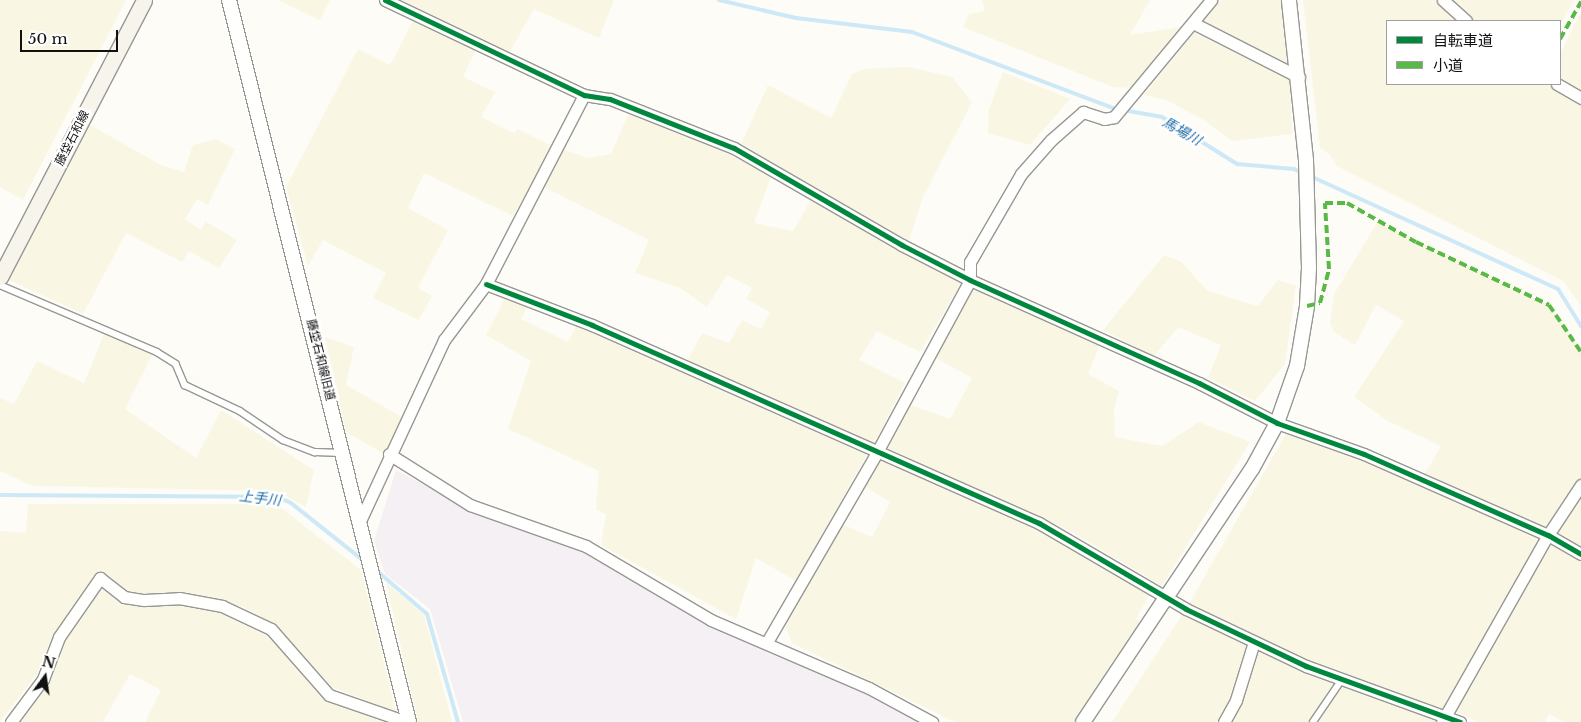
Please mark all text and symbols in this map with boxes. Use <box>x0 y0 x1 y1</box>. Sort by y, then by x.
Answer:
scale bar <box>22 20 120 52</box>
legend <box>1386 20 1561 85</box>
text: 50 m <box>28 29 68 48</box>
text: 自転車道 <box>1433 31 1493 50</box>
text: 小道 <box>1433 56 1463 75</box>
street label: 藤垈石和線 <box>52 108 92 168</box>
water label: 馬場川 <box>1160 113 1204 149</box>
street label: 藤垈石和線旧道 <box>304 318 338 402</box>
water label: 上手川 <box>238 487 282 509</box>
north arrow <box>20 652 70 702</box>
text: N <box>40 652 57 673</box>

